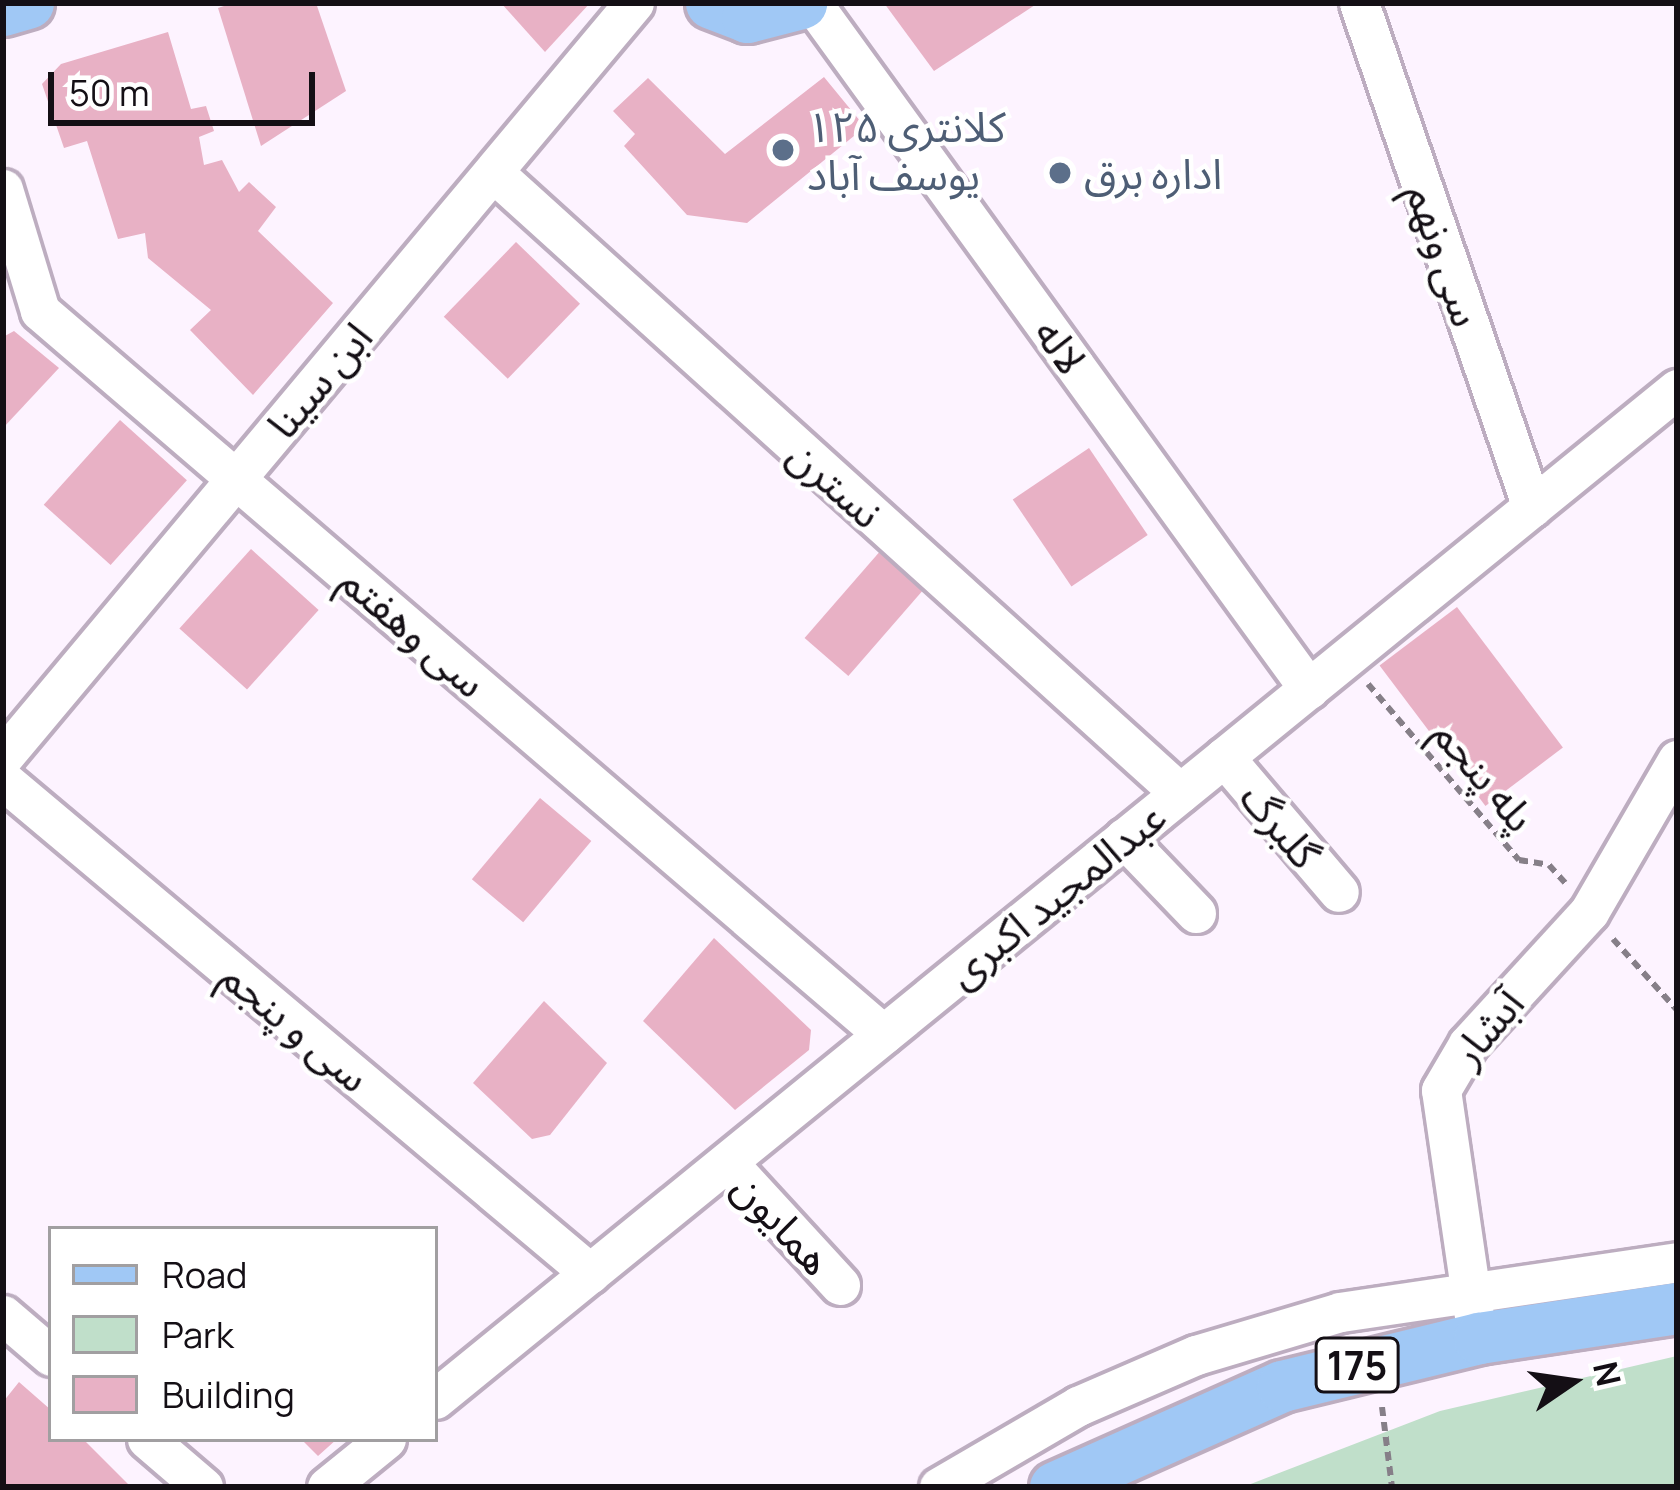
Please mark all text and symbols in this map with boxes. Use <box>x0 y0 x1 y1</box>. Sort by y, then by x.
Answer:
scale bar <box>54 48 321 122</box>
text: 50 m <box>69 68 149 117</box>
place label: کلانتری ۱۲۵ یوسف آباد <box>807 101 1005 200</box>
marker: کلانتری ۱۲۵ یوسف آباد <box>770 137 796 163</box>
place label: اداره برق <box>1084 148 1222 198</box>
marker: اداره برق <box>1047 160 1073 186</box>
street label: سی ونهم <box>1397 177 1493 333</box>
street label: لاله <box>1024 309 1098 383</box>
street label: ابن سینا <box>256 312 382 448</box>
street label: نسترن <box>779 428 893 538</box>
street label: سی وهفتم <box>331 555 497 707</box>
street label: پله پنجم <box>1423 709 1547 841</box>
street label: گلبرگ <box>1231 772 1331 878</box>
street label: عبدالمجید اکبری <box>937 791 1175 997</box>
street label: سی و پنجم <box>212 950 380 1102</box>
street label: آبشار <box>1441 978 1533 1076</box>
street label: همایون <box>723 1161 843 1285</box>
legend <box>48 1226 438 1442</box>
text: Road <box>162 1250 247 1299</box>
text: Park <box>162 1310 234 1359</box>
north arrow <box>1512 1322 1632 1442</box>
road number: 175 <box>1312 1332 1402 1398</box>
text: N <box>1583 1357 1632 1390</box>
text: Building <box>162 1370 295 1419</box>

